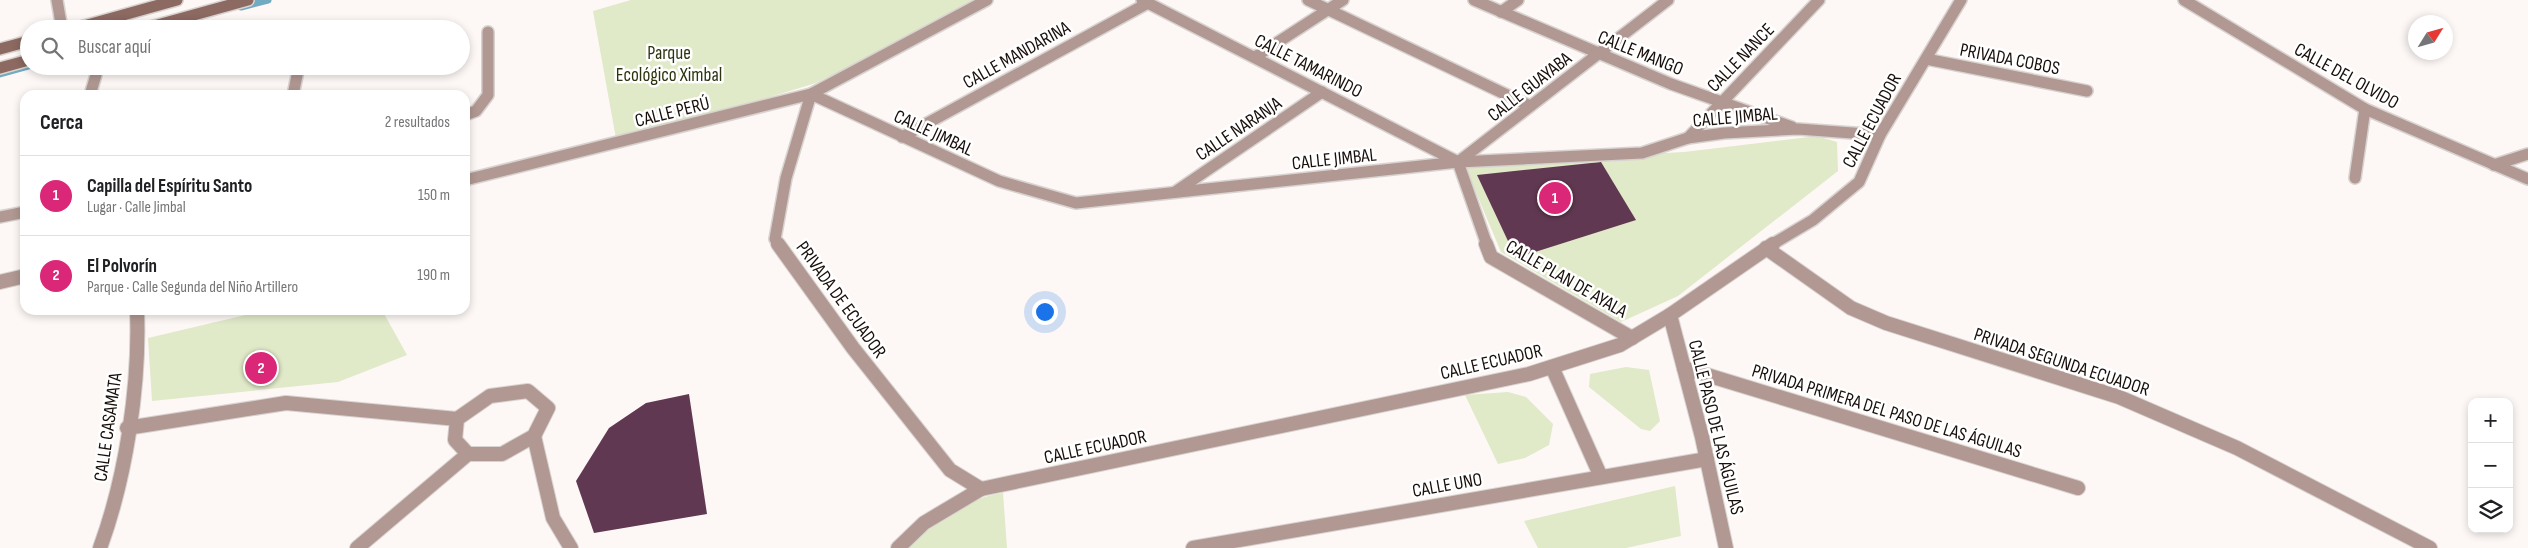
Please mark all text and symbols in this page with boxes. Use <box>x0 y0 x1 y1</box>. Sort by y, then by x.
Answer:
north arrow <box>2408 15 2453 60</box>
street label: CALLE MANDARINA <box>959 16 1075 94</box>
street label: CALLE NANCE <box>1703 19 1780 97</box>
search box <box>20 20 470 75</box>
street label: CALLE MANGO <box>1594 26 1687 81</box>
street label: CALLE TAMARINDO <box>1251 29 1366 103</box>
icon: search <box>38 34 66 62</box>
text: Buscar aquí <box>78 36 151 59</box>
street label: CALLE DEL OLVIDO <box>2290 38 2403 114</box>
street label: PRIVADA COBOS <box>1958 39 2062 80</box>
park label: Parque Ecológico Ximbal <box>616 42 722 87</box>
street label: CALLE GUAYABA <box>1483 47 1577 127</box>
street label: CALLE ECUADOR <box>1838 69 1907 172</box>
street label: CALLE PERÚ <box>633 92 712 133</box>
street label: CALLE NARANJA <box>1192 92 1287 166</box>
street label: CALLE JIMBAL <box>1692 102 1778 133</box>
street label: CALLE JIMBAL <box>890 105 977 162</box>
text: Cerca <box>40 110 83 135</box>
text: 2 resultados <box>385 113 450 132</box>
street label: CALLE JIMBAL <box>1291 144 1378 175</box>
text: Capilla del Espíritu Santo <box>87 175 252 198</box>
pin: 1 <box>1539 179 1571 217</box>
text: 1 <box>53 186 59 205</box>
text: 150 m <box>418 186 450 205</box>
text: Lugar · Calle Jimbal <box>87 198 186 217</box>
street label: CALLE PLAN DE AYALA <box>1501 235 1632 324</box>
street label: PRIVADA DE ECUADOR <box>791 237 891 363</box>
text: El Polvorín <box>87 255 157 278</box>
text: 2 <box>52 266 60 285</box>
text: 190 m <box>417 266 450 285</box>
text: Parque · Calle Segunda del Niño Artillero <box>87 278 298 297</box>
your location <box>1032 299 1058 325</box>
street label: PRIVADA SEGUNDA ECUADOR <box>1971 323 2152 402</box>
street label: CALLE PASO DE LAS ÁGUILAS <box>1683 338 1748 517</box>
street label: CALLE ECUADOR <box>1438 340 1545 385</box>
pin: 2 <box>245 349 277 387</box>
street label: PRIVADA PRIMERA DEL PASO DE LAS ÁGUILAS <box>1749 359 2024 463</box>
street label: CALLE CASAMATA <box>89 370 128 483</box>
map controls <box>2468 398 2513 533</box>
button: + <box>2468 398 2513 443</box>
street label: CALLE ECUADOR <box>1042 425 1149 470</box>
button: − <box>2468 443 2513 488</box>
street label: CALLE UNO <box>1410 468 1484 503</box>
button: layers <box>2468 488 2513 533</box>

